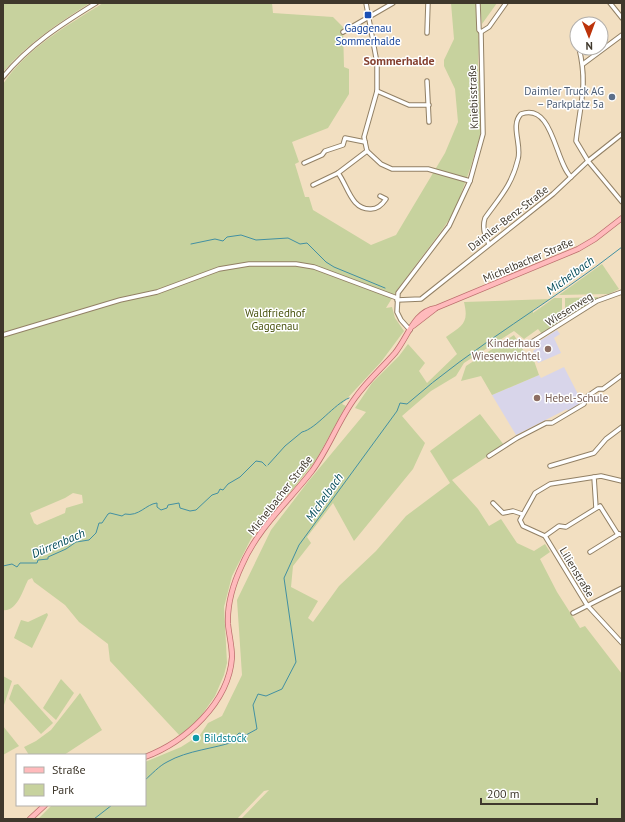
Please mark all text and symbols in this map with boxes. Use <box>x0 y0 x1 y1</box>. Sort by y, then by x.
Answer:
marker: Gaggenau Sommerhalde <box>363 10 373 20</box>
north arrow <box>569 16 609 56</box>
place label: Gaggenau Sommerhalde <box>335 21 401 48</box>
text: N <box>585 39 593 53</box>
district label: Sommerhalde <box>363 53 435 68</box>
street label: Kniebisstraße <box>465 64 481 129</box>
place label: Daimler Truck AG − Parkplatz 5a <box>524 84 604 111</box>
marker: Daimler Truck AG − Parkplatz 5a <box>607 92 617 102</box>
street label: Daimler-Benz-Straße <box>465 182 551 254</box>
street label: Michelbacher Straße <box>481 235 575 285</box>
water label: Michelbach <box>543 253 597 297</box>
street label: Wiesenweg <box>543 289 595 329</box>
park label: Waldfriedhof Gaggenau <box>245 306 306 333</box>
place label: Kinderhaus Wiesenwichtel <box>472 336 541 363</box>
marker: Kinderhaus Wiesenwichtel <box>543 344 553 354</box>
place label: Hebel-Schule <box>545 391 609 405</box>
marker: Hebel-Schule <box>532 393 542 403</box>
street label: Michelbacher Straße <box>245 452 316 538</box>
water label: Michelbach <box>302 470 346 524</box>
water label: Dürrenbach <box>29 525 87 561</box>
street label: Lilienstraße <box>557 544 598 600</box>
place label: Bildstock <box>204 731 248 745</box>
marker: Bildstock <box>191 733 201 743</box>
legend <box>16 754 146 806</box>
text: Straße <box>52 762 86 777</box>
scale bar <box>481 780 597 806</box>
text: Park <box>52 782 74 797</box>
text: 200 m <box>487 786 520 801</box>

